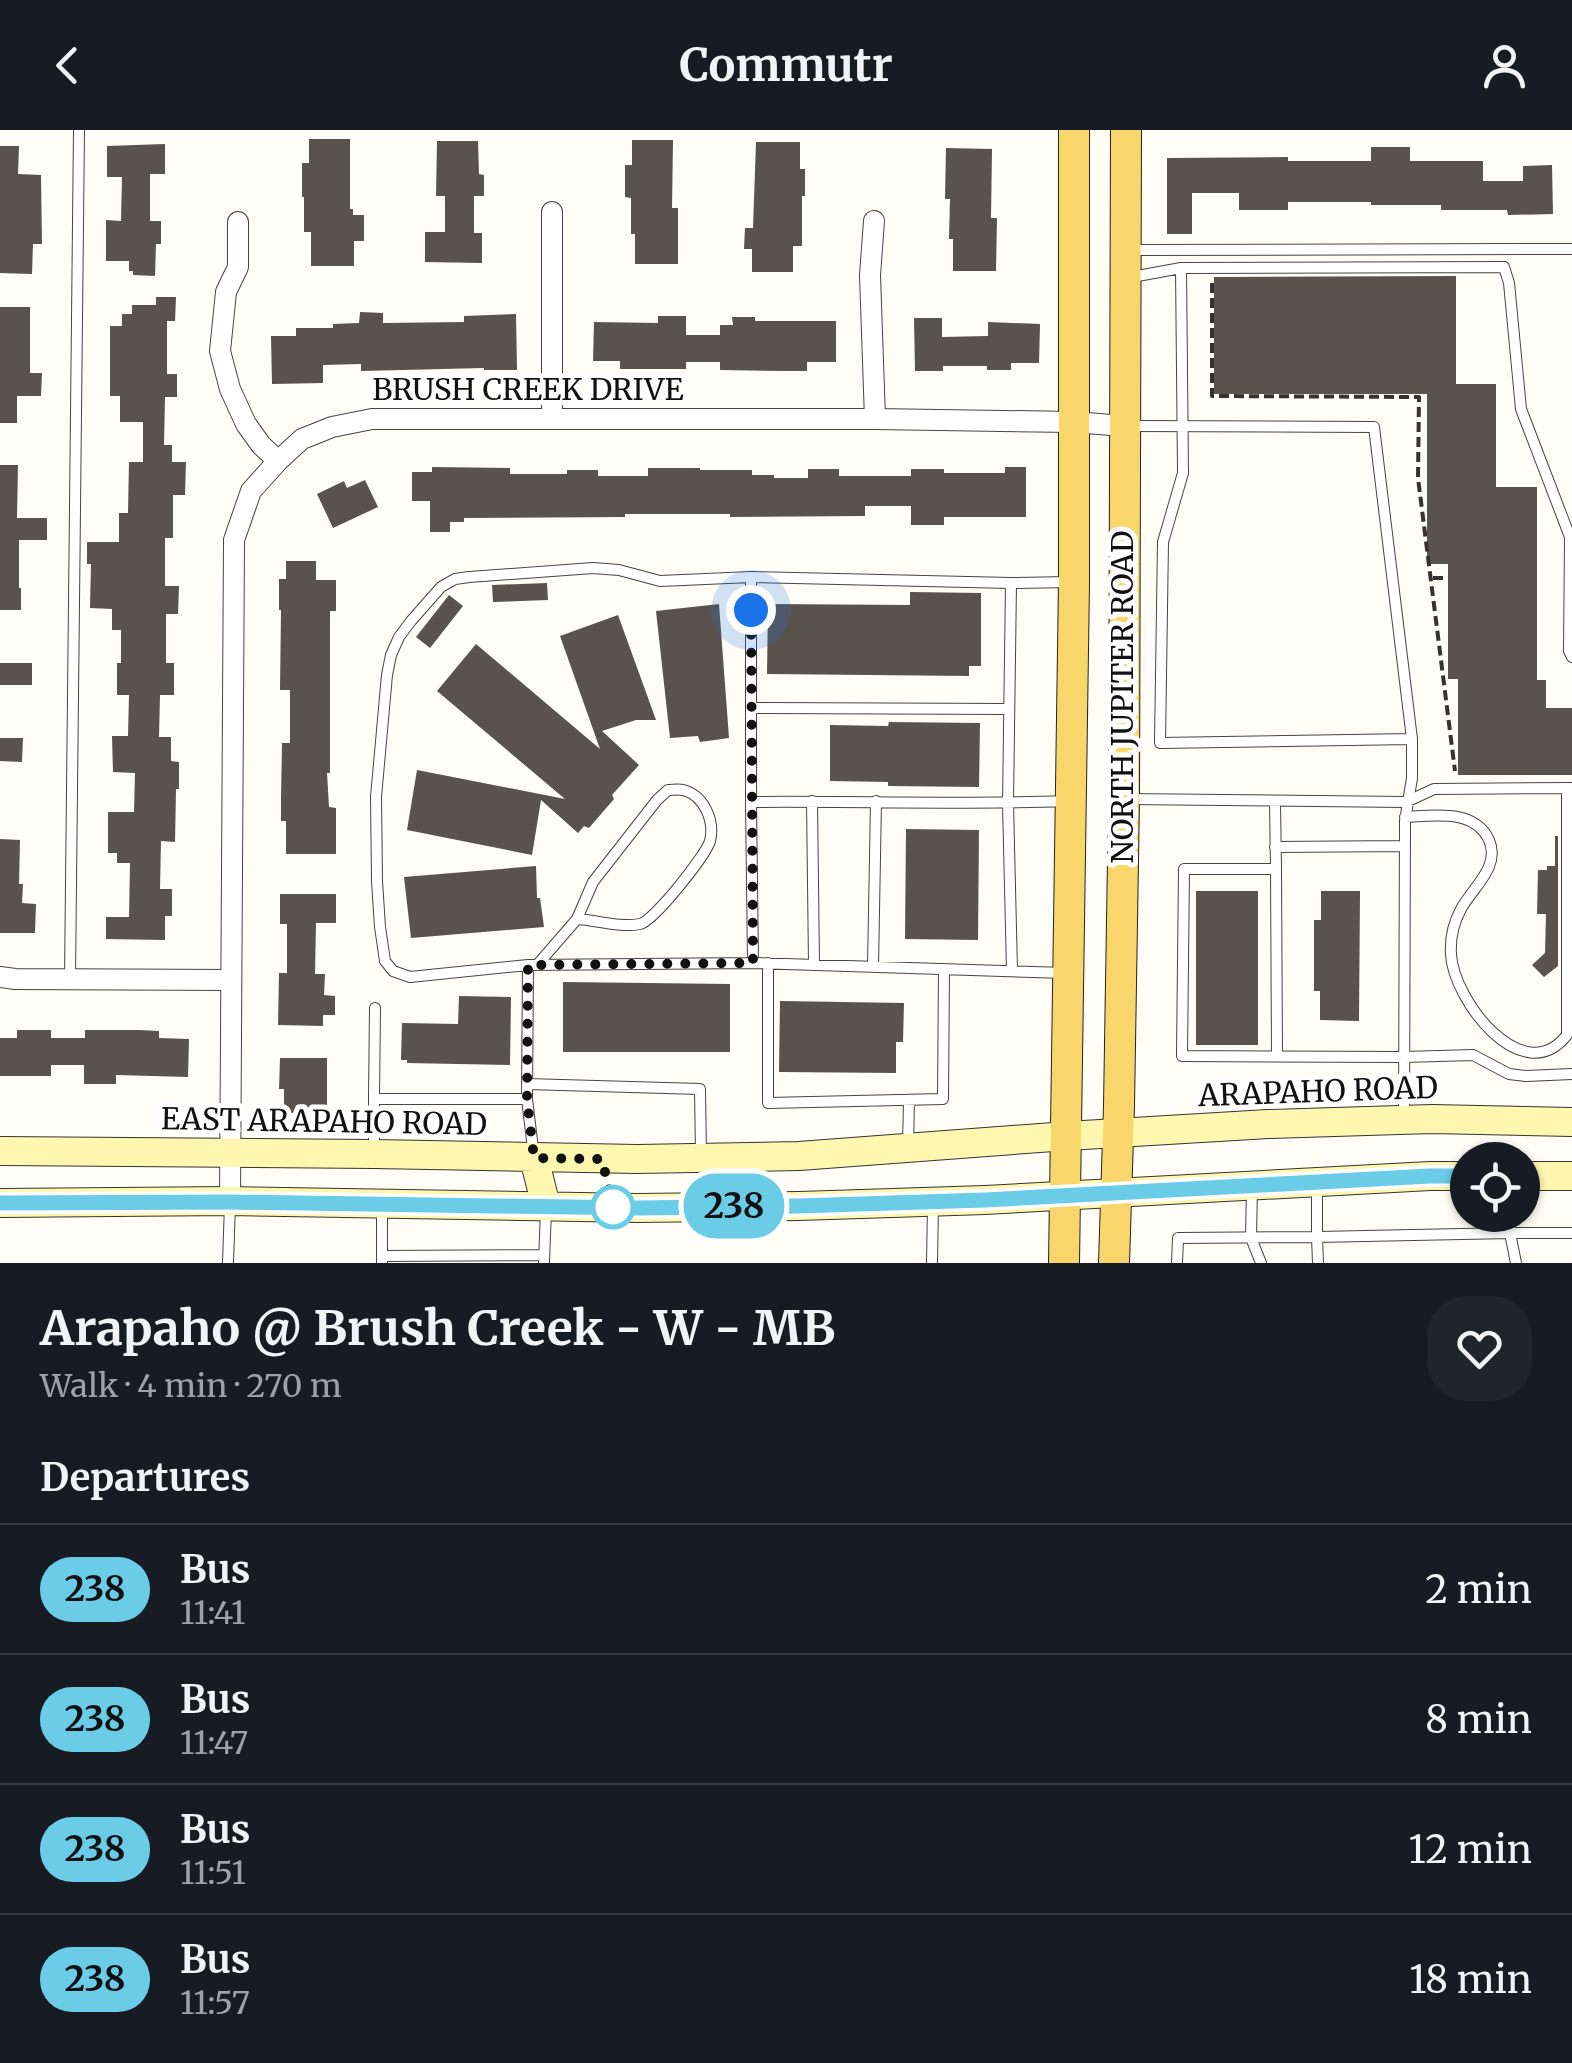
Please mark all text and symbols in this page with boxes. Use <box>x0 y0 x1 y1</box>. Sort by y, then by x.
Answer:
text: Commutr <box>679 37 893 93</box>
icon: back <box>40 38 95 93</box>
icon: person <box>1477 38 1532 93</box>
street label: BRUSH CREEK DRIVE <box>372 370 684 408</box>
street label: NORTH JUPITER ROAD <box>1103 530 1141 864</box>
your location <box>726 585 776 635</box>
street label: ARAPAHO ROAD <box>1196 1068 1438 1114</box>
street label: EAST ARAPAHO ROAD <box>161 1099 487 1143</box>
map controls <box>1450 1142 1540 1232</box>
button: locate <box>1450 1142 1540 1232</box>
line badge: 238 <box>676 1174 792 1238</box>
text: 238 <box>703 1184 765 1228</box>
unlabelled marker <box>592 1186 634 1228</box>
button: heart <box>1427 1296 1532 1401</box>
text: Arapaho @ Brush Creek - W - MB <box>40 1298 835 1358</box>
text: Walk · 4 min · 270 m <box>40 1366 342 1406</box>
text: Departures <box>40 1454 250 1501</box>
text: Bus <box>180 1546 250 1593</box>
text: 2 min <box>1425 1566 1532 1613</box>
text: 238 <box>64 1567 126 1611</box>
text: 11:41 <box>180 1593 245 1633</box>
text: Bus <box>180 1676 250 1723</box>
text: 8 min <box>1425 1696 1532 1743</box>
text: 238 <box>64 1697 126 1741</box>
text: 11:47 <box>180 1723 248 1763</box>
text: Bus <box>180 1806 250 1853</box>
text: 12 min <box>1409 1826 1532 1873</box>
text: 238 <box>64 1827 126 1871</box>
text: 11:51 <box>180 1853 246 1893</box>
text: Bus <box>180 1936 250 1983</box>
text: 18 min <box>1409 1956 1532 2003</box>
text: 238 <box>64 1957 126 2001</box>
text: 11:57 <box>180 1983 250 2023</box>

